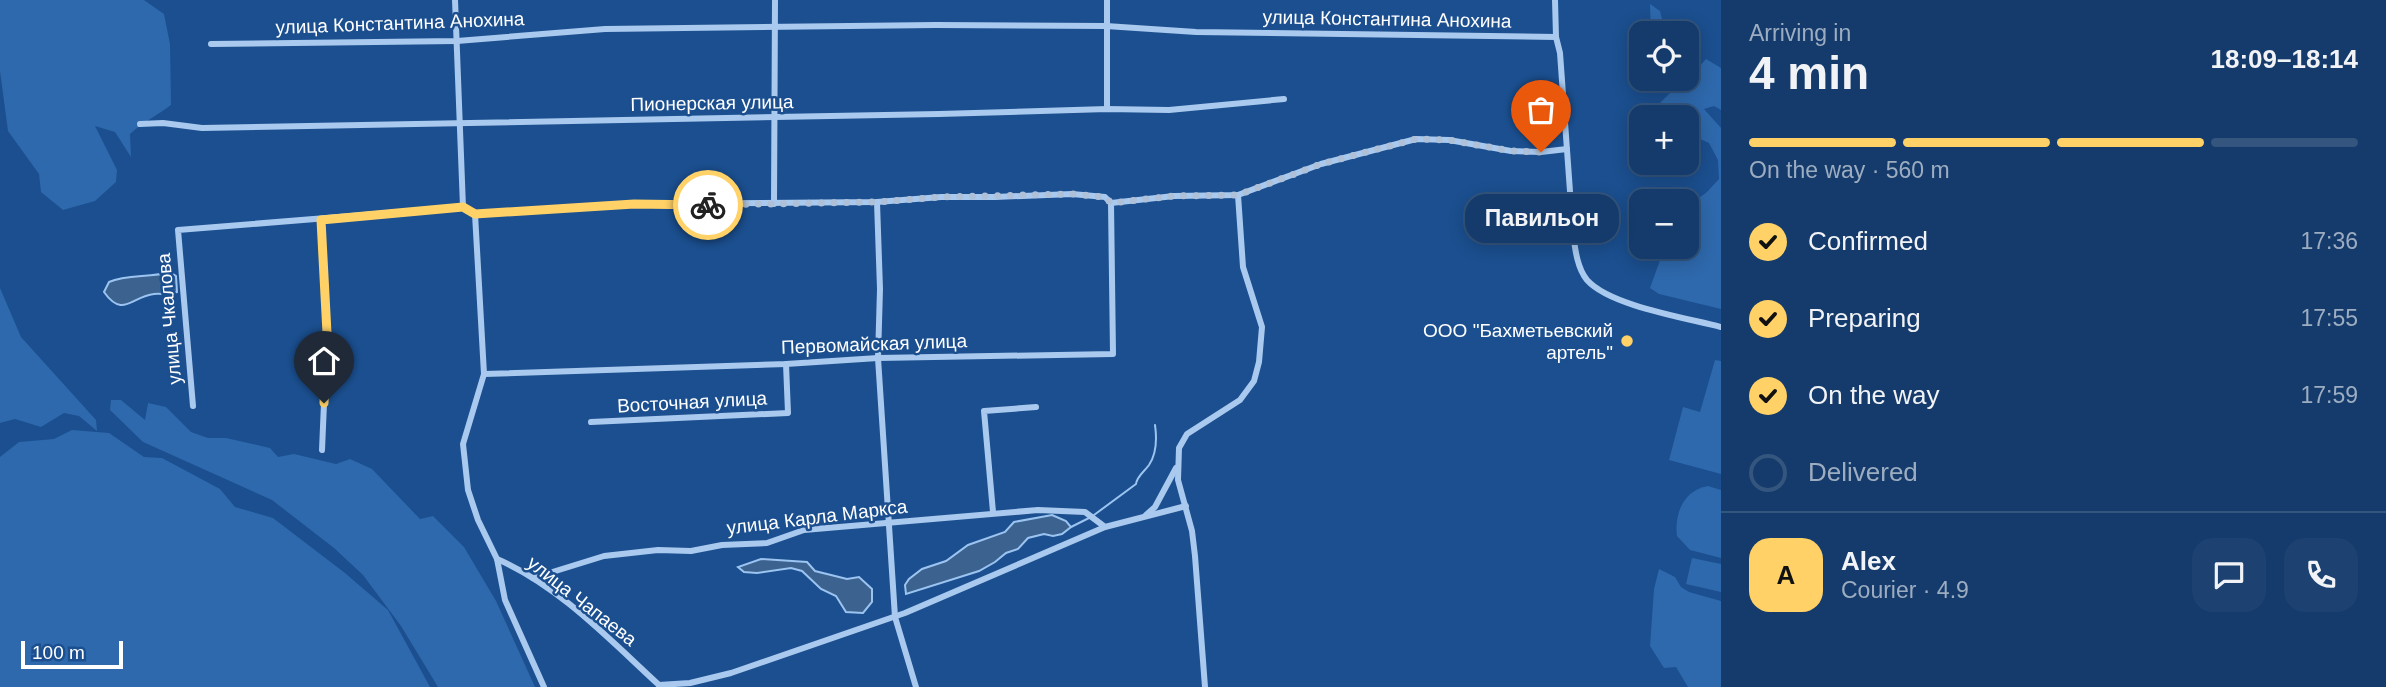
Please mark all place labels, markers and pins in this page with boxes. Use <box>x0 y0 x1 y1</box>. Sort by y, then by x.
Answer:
pin <box>1511 80 1571 152</box>
callout: Павильон <box>1464 194 1618 243</box>
place label: ООО "Бахметьевский артель" <box>1423 320 1613 363</box>
pin <box>294 331 354 403</box>
marker: ООО "Бахметьевский артель" <box>1619 333 1635 349</box>

